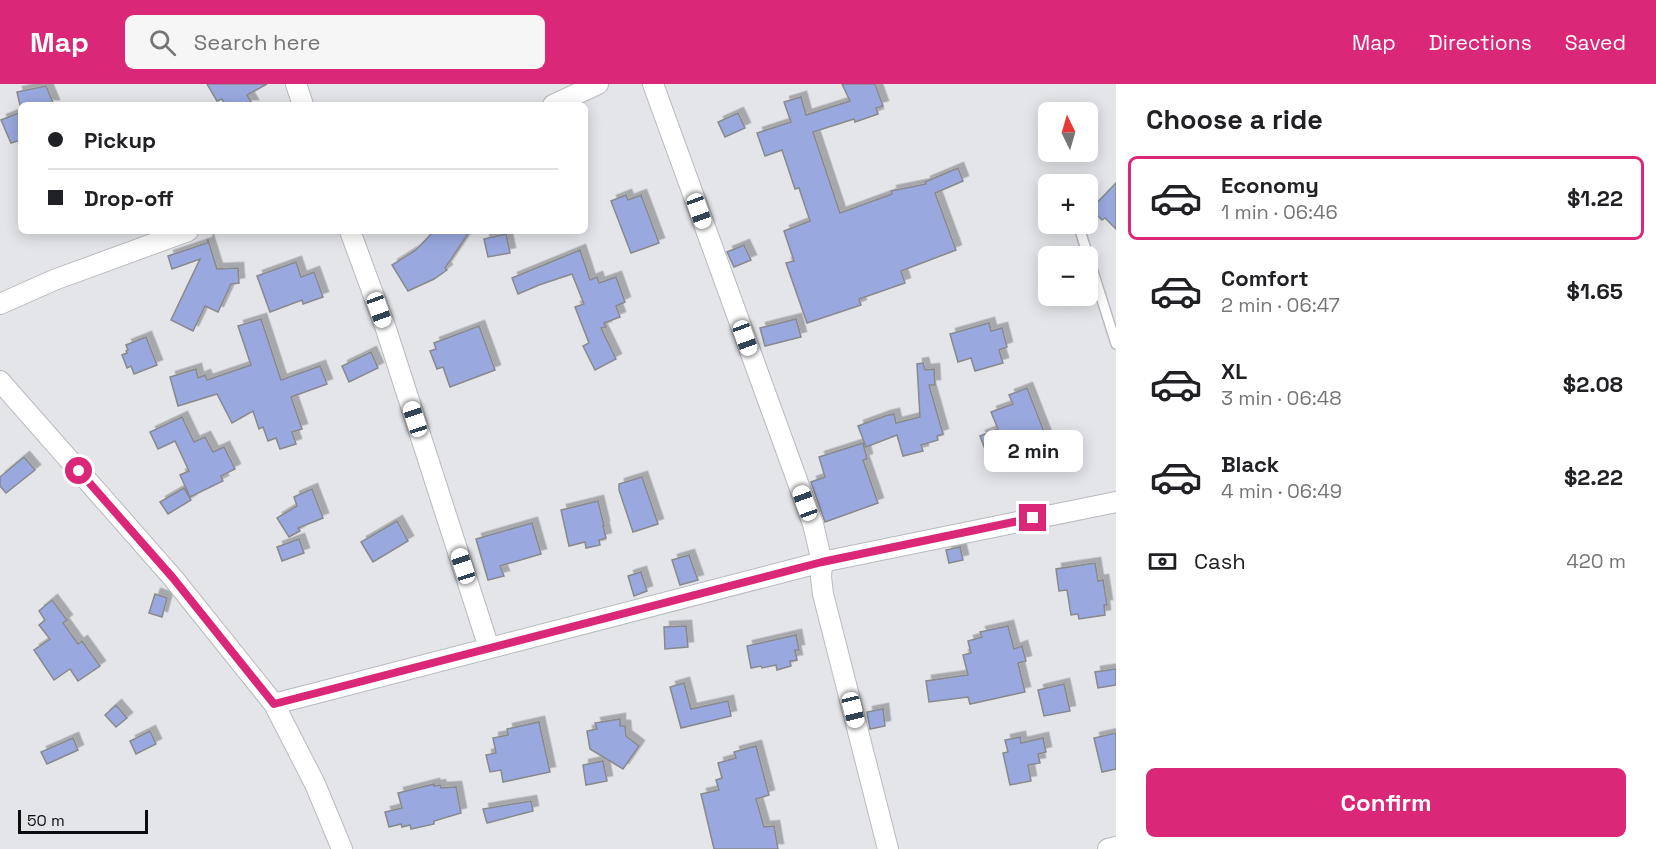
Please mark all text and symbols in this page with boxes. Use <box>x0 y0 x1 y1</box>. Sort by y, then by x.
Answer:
search box <box>125 15 545 69</box>
text: Map <box>30 24 89 60</box>
icon: search <box>146 26 179 59</box>
text: Search here <box>194 28 321 56</box>
text: Map <box>1352 29 1396 56</box>
text: Directions <box>1429 29 1532 56</box>
text: Saved <box>1565 29 1626 56</box>
north arrow <box>1038 102 1098 162</box>
map controls <box>1038 102 1098 306</box>
text: Choose a ride <box>1146 102 1323 137</box>
text: Pickup <box>84 126 156 154</box>
icon: car <box>1149 171 1203 225</box>
text: Economy <box>1221 171 1319 199</box>
button: + <box>1038 174 1098 234</box>
text: Drop-off <box>84 184 174 212</box>
text: $1.22 <box>1567 184 1623 212</box>
car <box>684 191 714 231</box>
text: 1 min · 06:46 <box>1221 199 1338 225</box>
button: − <box>1038 246 1098 306</box>
icon: car <box>1149 264 1203 318</box>
text: Comfort <box>1221 264 1309 292</box>
text: $1.65 <box>1567 277 1623 305</box>
car <box>364 290 394 330</box>
text: 2 min · 06:47 <box>1221 292 1340 318</box>
car <box>730 318 760 358</box>
icon: car <box>1149 357 1203 411</box>
text: XL <box>1221 357 1247 385</box>
text: $2.08 <box>1563 370 1623 398</box>
text: 3 min · 06:48 <box>1221 385 1342 411</box>
car <box>401 399 429 439</box>
callout: 2 min <box>984 431 1082 473</box>
text: 2 min <box>1008 438 1059 464</box>
icon: car <box>1149 450 1203 504</box>
text: Black <box>1221 450 1279 478</box>
route start <box>65 457 92 484</box>
text: $2.22 <box>1564 463 1623 491</box>
text: 4 min · 06:49 <box>1221 478 1342 504</box>
car <box>790 483 820 523</box>
route end <box>1019 504 1046 531</box>
icon: cash <box>1146 545 1179 578</box>
car <box>449 546 477 586</box>
text: Cash <box>1194 547 1246 575</box>
text: 420 m <box>1566 548 1626 574</box>
car <box>840 690 866 730</box>
button: Confirm <box>1146 768 1626 837</box>
scale bar <box>18 807 148 834</box>
text: 50 m <box>27 810 65 831</box>

